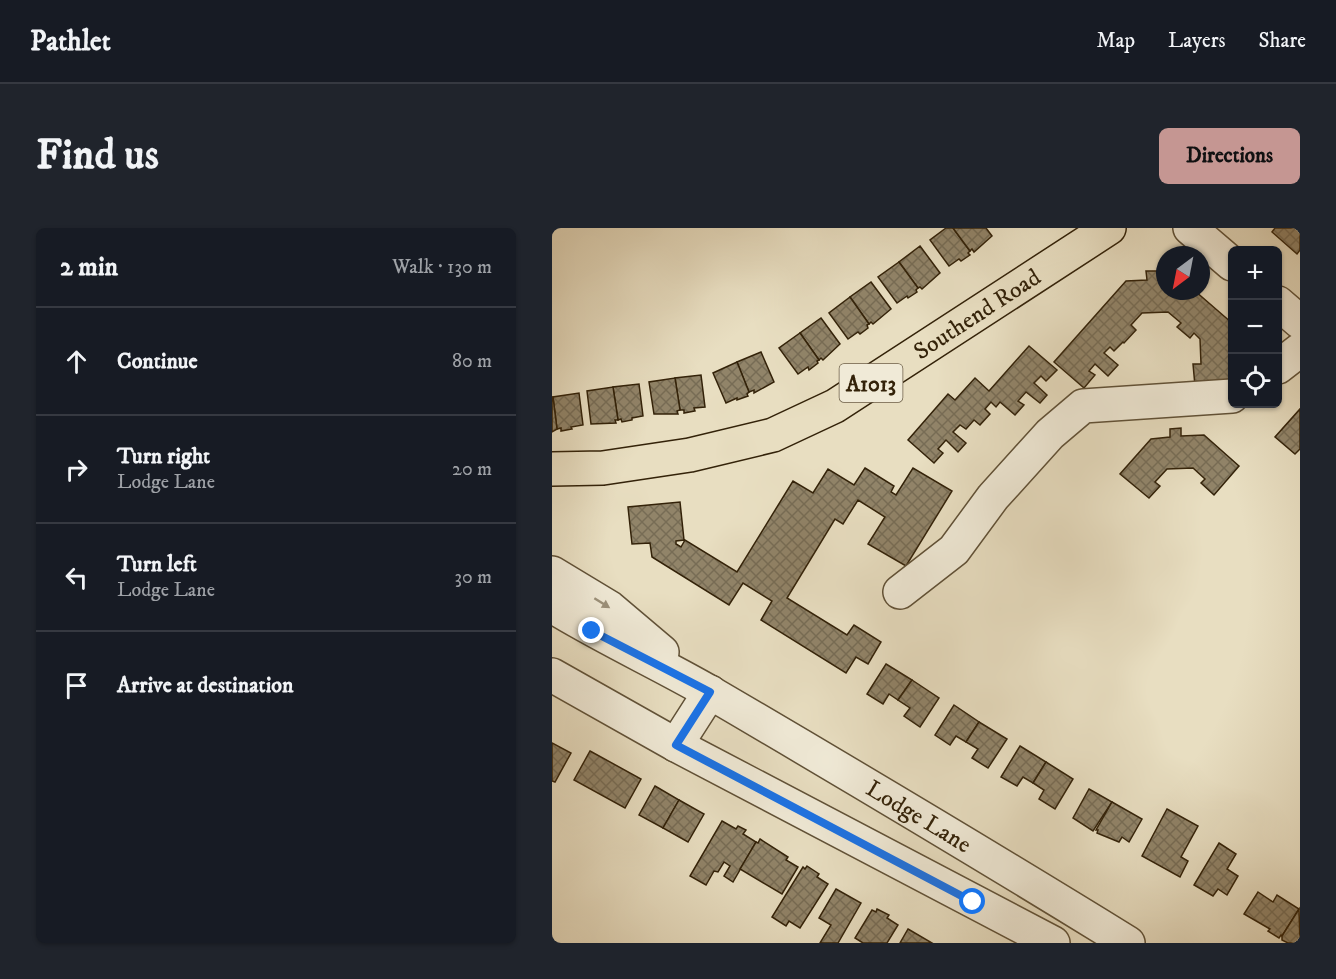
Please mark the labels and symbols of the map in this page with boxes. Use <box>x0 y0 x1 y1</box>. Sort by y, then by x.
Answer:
north arrow <box>1156 246 1210 300</box>
street label: Southend Road <box>908 262 1047 367</box>
road number: A1013 <box>840 364 902 402</box>
one-way arrow <box>594 597 610 608</box>
route end <box>578 617 604 643</box>
street label: Lodge Lane <box>860 774 977 860</box>
route start <box>959 888 985 914</box>

